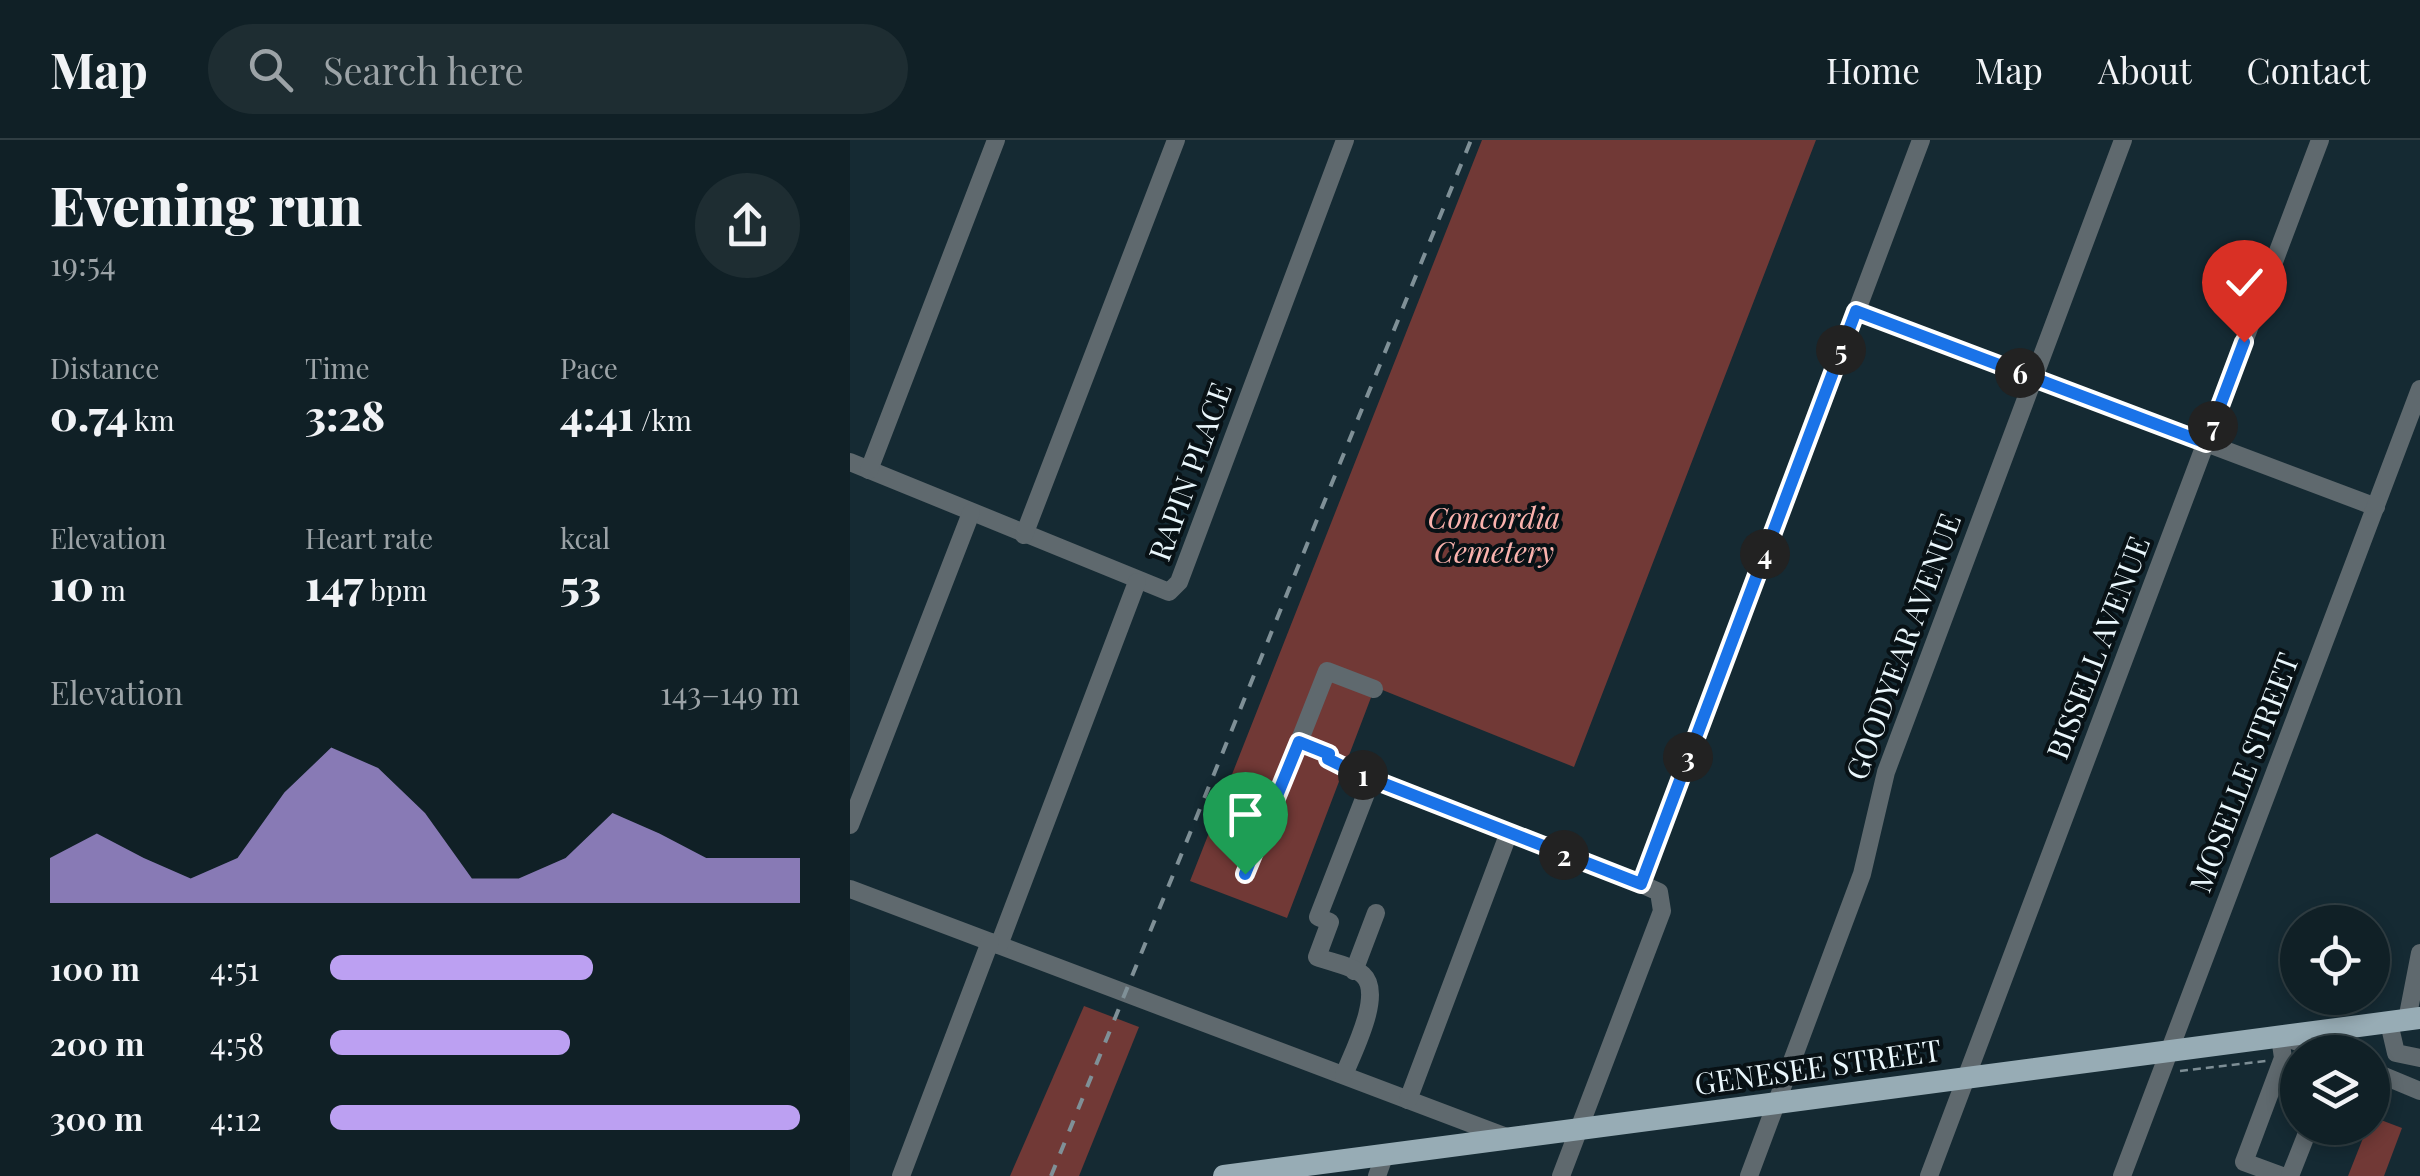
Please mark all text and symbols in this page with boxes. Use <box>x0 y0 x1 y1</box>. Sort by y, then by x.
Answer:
search box <box>208 24 908 114</box>
text: Map <box>50 37 148 101</box>
icon: search <box>243 42 298 97</box>
text: Search here <box>323 44 524 95</box>
text: Home <box>1826 46 1920 93</box>
text: Map <box>1975 46 2043 93</box>
text: About <box>2098 46 2192 93</box>
text: Contact <box>2247 46 2370 93</box>
text: Evening run <box>50 166 362 240</box>
button: share <box>695 173 800 278</box>
pin <box>2202 240 2287 343</box>
text: 19:54 <box>50 241 116 284</box>
icon: check <box>2217 255 2272 310</box>
pin: 5 <box>1816 325 1866 375</box>
text: 5 <box>1835 331 1847 368</box>
pin: 6 <box>1995 348 2045 398</box>
text: Distance <box>50 349 159 386</box>
text: Time <box>305 349 370 386</box>
text: Pace <box>560 349 618 386</box>
text: 6 <box>2012 354 2028 391</box>
street label: RAPIN PLACE <box>1138 377 1240 566</box>
text: 0.74 <box>50 386 128 442</box>
text: 3:28 <box>305 386 385 442</box>
text: 4:41 <box>560 386 634 442</box>
text: km <box>128 401 175 438</box>
text: /km <box>634 401 692 438</box>
pin: 7 <box>2188 401 2238 451</box>
text: 7 <box>2207 407 2219 444</box>
park label: Concordia Cemetery <box>1428 497 1560 571</box>
street label: GOODYEAR AVENUE <box>1835 508 1969 785</box>
text: Elevation <box>50 519 166 556</box>
text: Heart rate <box>305 519 433 556</box>
text: kcal <box>560 519 610 556</box>
pin: 4 <box>1740 529 1790 579</box>
street label: BISSELL AVENUE <box>2036 530 2158 764</box>
text: 4 <box>1758 535 1772 572</box>
text: 10 <box>50 556 94 612</box>
text: 147 <box>305 556 363 612</box>
text: 53 <box>560 556 601 612</box>
text: m <box>94 571 126 608</box>
text: bpm <box>363 571 427 608</box>
street label: MOSELLE STREET <box>2179 647 2307 898</box>
text: Elevation <box>50 670 183 713</box>
text: 143–149 m <box>660 670 800 713</box>
pin: 3 <box>1663 732 1713 782</box>
text: 3 <box>1681 738 1695 775</box>
pin: 1 <box>1338 750 1388 800</box>
text: 1 <box>1358 756 1368 793</box>
pin <box>1203 772 1288 875</box>
icon: arrive <box>1218 787 1273 842</box>
pin: 2 <box>1539 830 1589 880</box>
text: 2 <box>1557 836 1571 873</box>
map controls <box>2280 905 2390 1145</box>
button: locate <box>2280 905 2390 1015</box>
text: 100 m <box>50 946 140 989</box>
text: 4:51 <box>210 946 259 989</box>
text: 200 m <box>50 1021 144 1064</box>
text: 4:58 <box>210 1021 264 1064</box>
street label: GENESEE STREET <box>1692 1029 1944 1103</box>
button: layers <box>2280 1035 2390 1145</box>
text: 300 m <box>50 1096 143 1139</box>
text: 4:12 <box>210 1096 262 1139</box>

